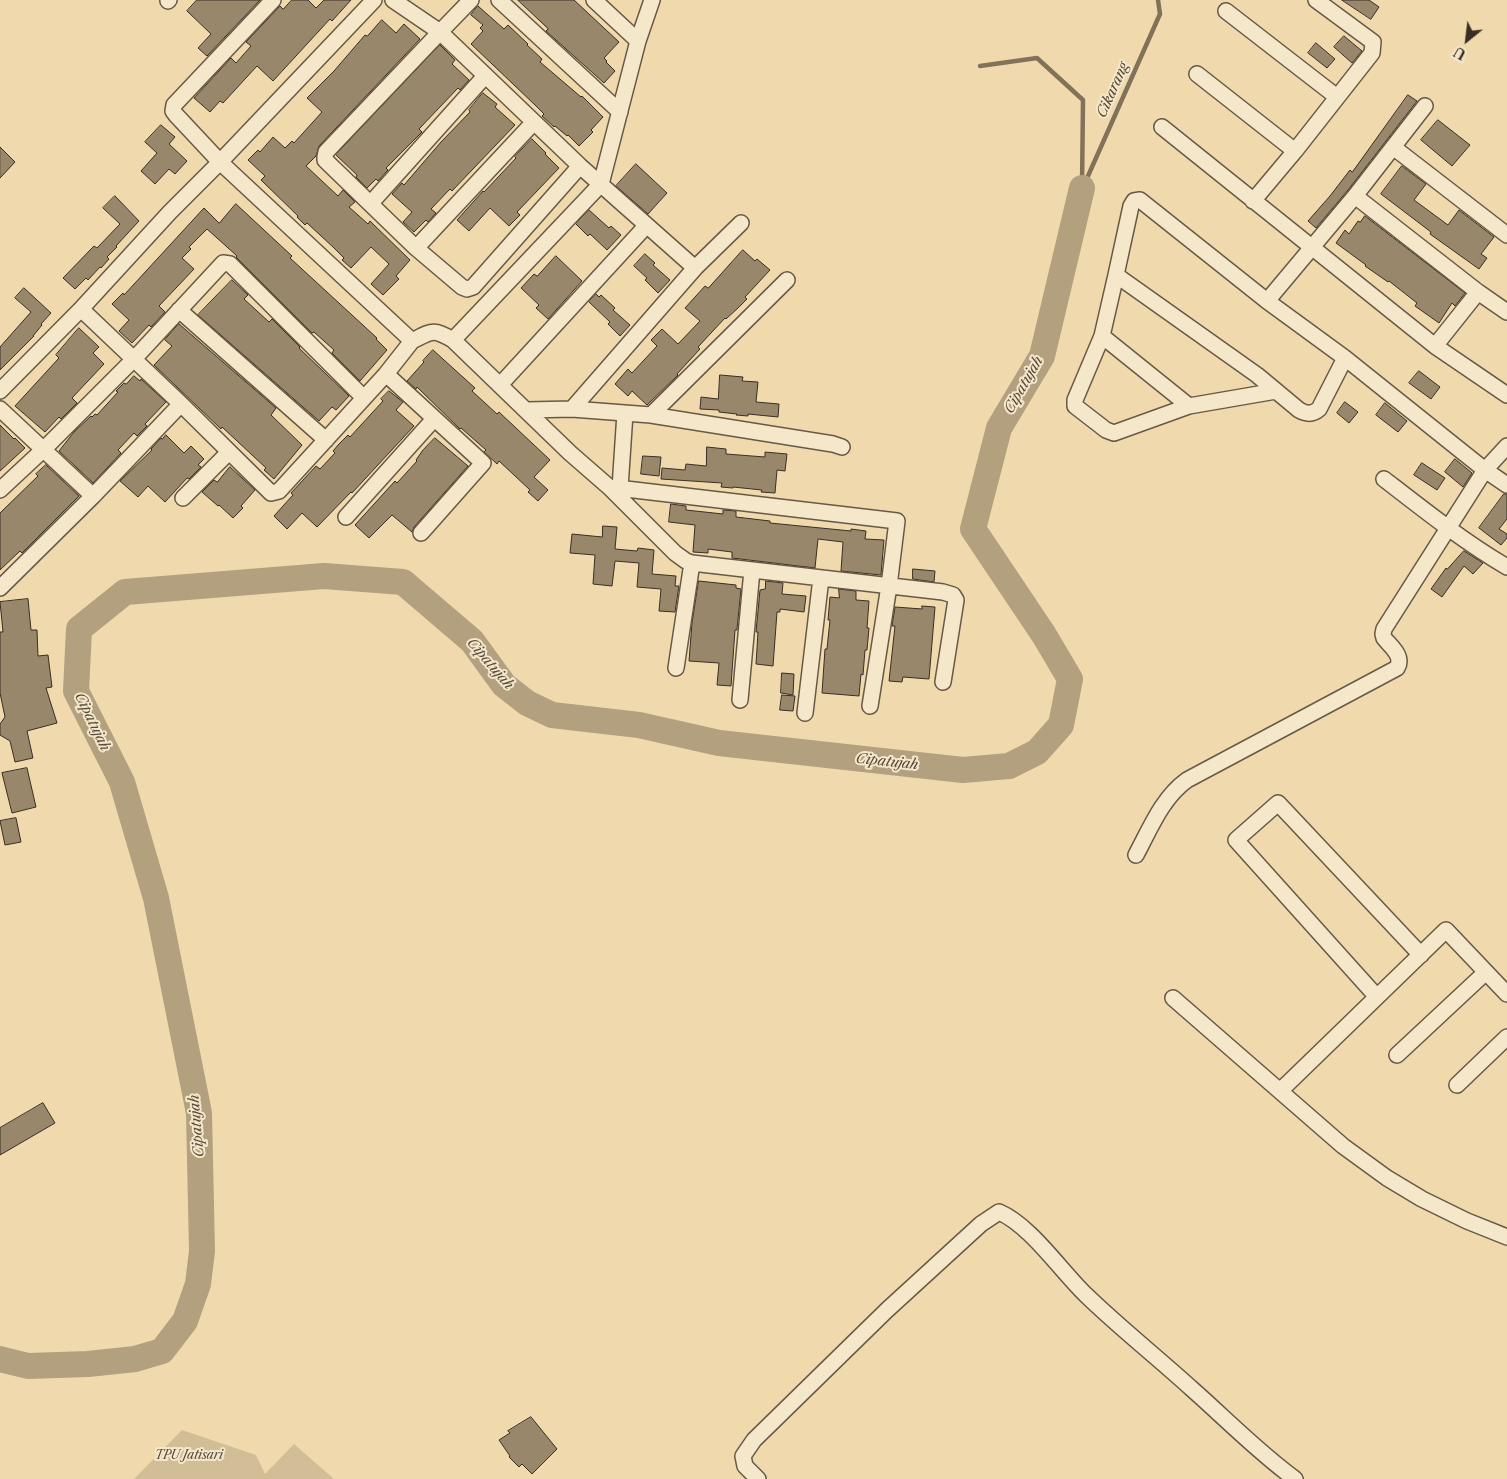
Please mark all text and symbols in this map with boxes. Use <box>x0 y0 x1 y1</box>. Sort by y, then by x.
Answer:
north arrow <box>1442 15 1492 65</box>
text: U <box>1450 42 1469 64</box>
water label: Cikarang <box>1093 60 1133 120</box>
water label: Cipatujah <box>1001 354 1047 416</box>
water label: Cipatujah <box>463 635 517 693</box>
water label: Cipatujah <box>71 690 113 754</box>
water label: Cipatujah <box>855 750 919 774</box>
water label: Cipatujah <box>186 1094 208 1158</box>
park label: TPU Jatisari <box>155 1449 223 1463</box>

